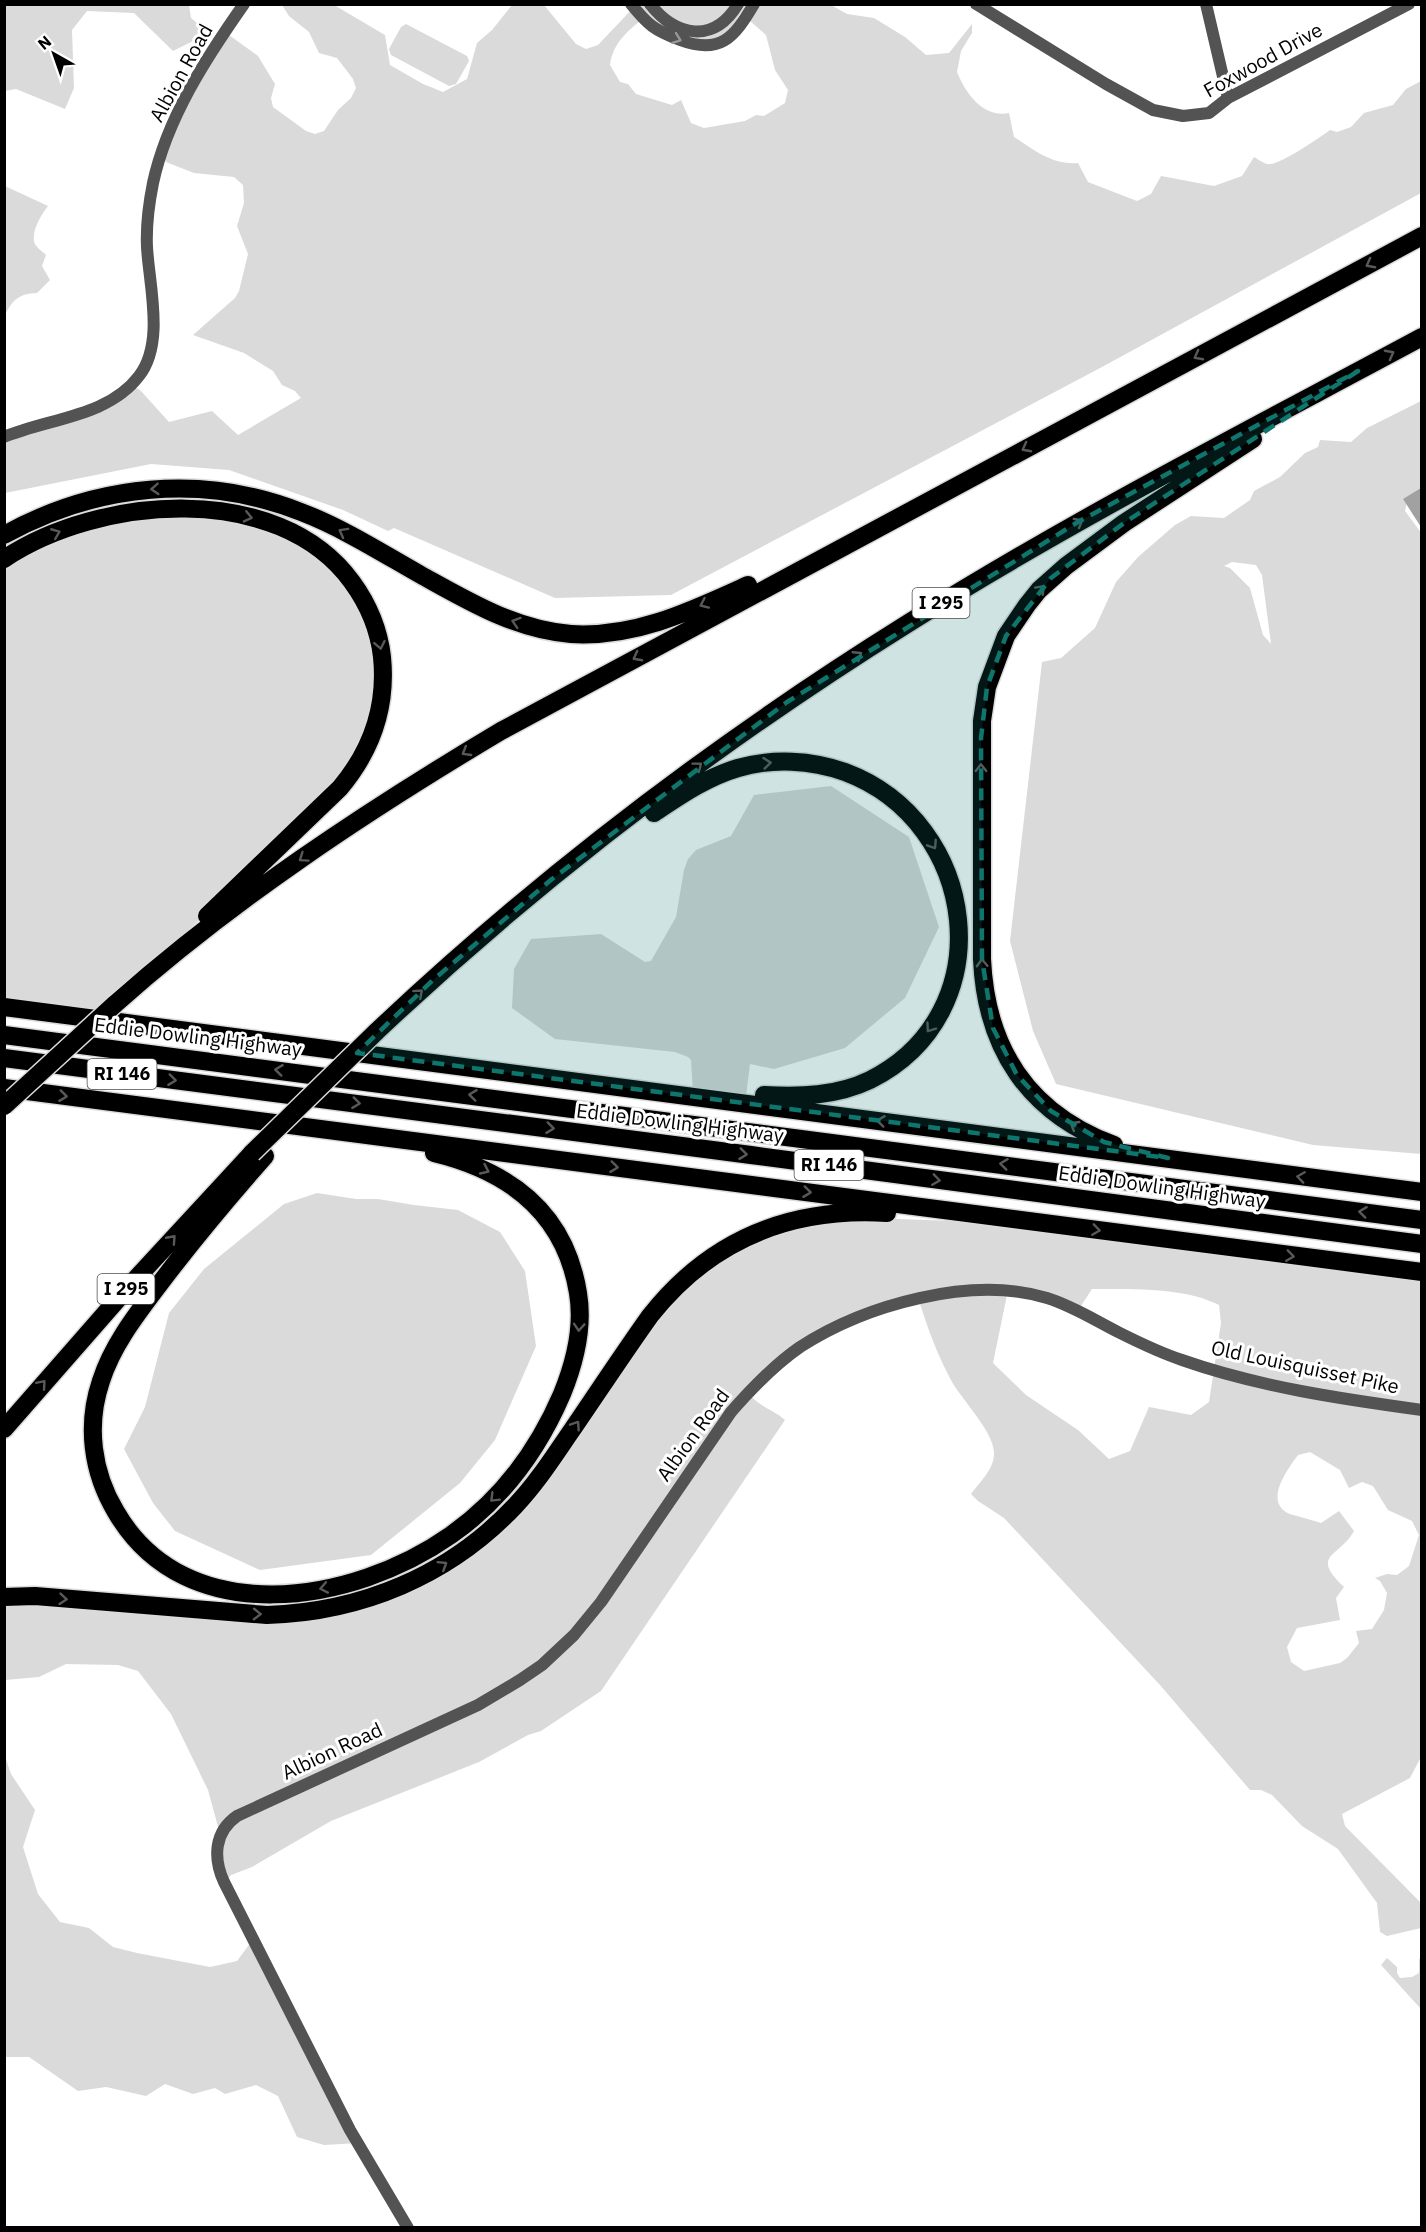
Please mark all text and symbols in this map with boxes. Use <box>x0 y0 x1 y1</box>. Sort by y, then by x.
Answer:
street label: Foxwood Drive <box>1198 16 1327 103</box>
street label: Albion Road <box>143 19 219 127</box>
north arrow <box>24 24 84 84</box>
text: N <box>33 31 55 54</box>
one-way arrow <box>671 31 682 44</box>
one-way arrow <box>1366 257 1376 268</box>
one-way arrow <box>1194 349 1204 360</box>
one-way arrow <box>1384 350 1394 361</box>
one-way arrow <box>1022 441 1032 452</box>
one-way arrow <box>151 482 160 495</box>
one-way arrow <box>242 510 252 523</box>
one-way arrow <box>1073 518 1083 529</box>
one-way arrow <box>50 528 61 540</box>
one-way arrow <box>339 528 349 539</box>
one-way arrow <box>1033 585 1044 596</box>
road number: I 295 <box>912 588 970 618</box>
one-way arrow <box>700 597 711 609</box>
one-way arrow <box>511 616 522 629</box>
one-way arrow <box>373 640 386 650</box>
one-way arrow <box>632 650 643 661</box>
one-way arrow <box>852 651 862 663</box>
one-way arrow <box>462 744 472 756</box>
one-way arrow <box>763 757 772 770</box>
one-way arrow <box>691 763 702 774</box>
one-way arrow <box>975 764 987 773</box>
one-way arrow <box>926 838 937 849</box>
one-way arrow <box>298 851 309 862</box>
one-way arrow <box>976 959 989 968</box>
one-way arrow <box>411 989 422 1000</box>
street label: Eddie Dowling Highway <box>93 1010 303 1063</box>
one-way arrow <box>926 1021 937 1032</box>
road number: RI 146 <box>88 1059 156 1089</box>
one-way arrow <box>275 1065 284 1077</box>
one-way arrow <box>167 1073 176 1085</box>
one-way arrow <box>58 1089 67 1101</box>
one-way arrow <box>468 1090 477 1102</box>
street label: Eddie Dowling Highway <box>575 1096 785 1149</box>
one-way arrow <box>352 1097 361 1109</box>
one-way arrow <box>876 1115 885 1127</box>
one-way arrow <box>1070 1121 1080 1133</box>
one-way arrow <box>545 1122 554 1134</box>
one-way arrow <box>738 1147 747 1159</box>
road number: RI 146 <box>794 1150 864 1180</box>
one-way arrow <box>999 1159 1008 1171</box>
street label: Eddie Dowling Highway <box>1057 1159 1267 1214</box>
one-way arrow <box>609 1160 619 1173</box>
one-way arrow <box>478 1162 489 1174</box>
one-way arrow <box>1296 1171 1306 1183</box>
one-way arrow <box>932 1173 941 1185</box>
one-way arrow <box>803 1185 812 1198</box>
one-way arrow <box>1359 1206 1368 1219</box>
one-way arrow <box>1092 1223 1101 1235</box>
one-way arrow <box>165 1235 176 1245</box>
one-way arrow <box>1285 1249 1294 1261</box>
road number: I 295 <box>98 1274 154 1304</box>
one-way arrow <box>573 1322 586 1331</box>
street label: Old Louisquisset Pike <box>1209 1333 1402 1400</box>
one-way arrow <box>35 1380 46 1391</box>
street label: Albion Road <box>650 1383 735 1486</box>
one-way arrow <box>569 1420 580 1431</box>
one-way arrow <box>490 1491 501 1502</box>
one-way arrow <box>437 1560 447 1572</box>
one-way arrow <box>320 1581 330 1594</box>
one-way arrow <box>58 1592 67 1605</box>
one-way arrow <box>253 1608 262 1621</box>
street label: Albion Road <box>277 1715 386 1786</box>

